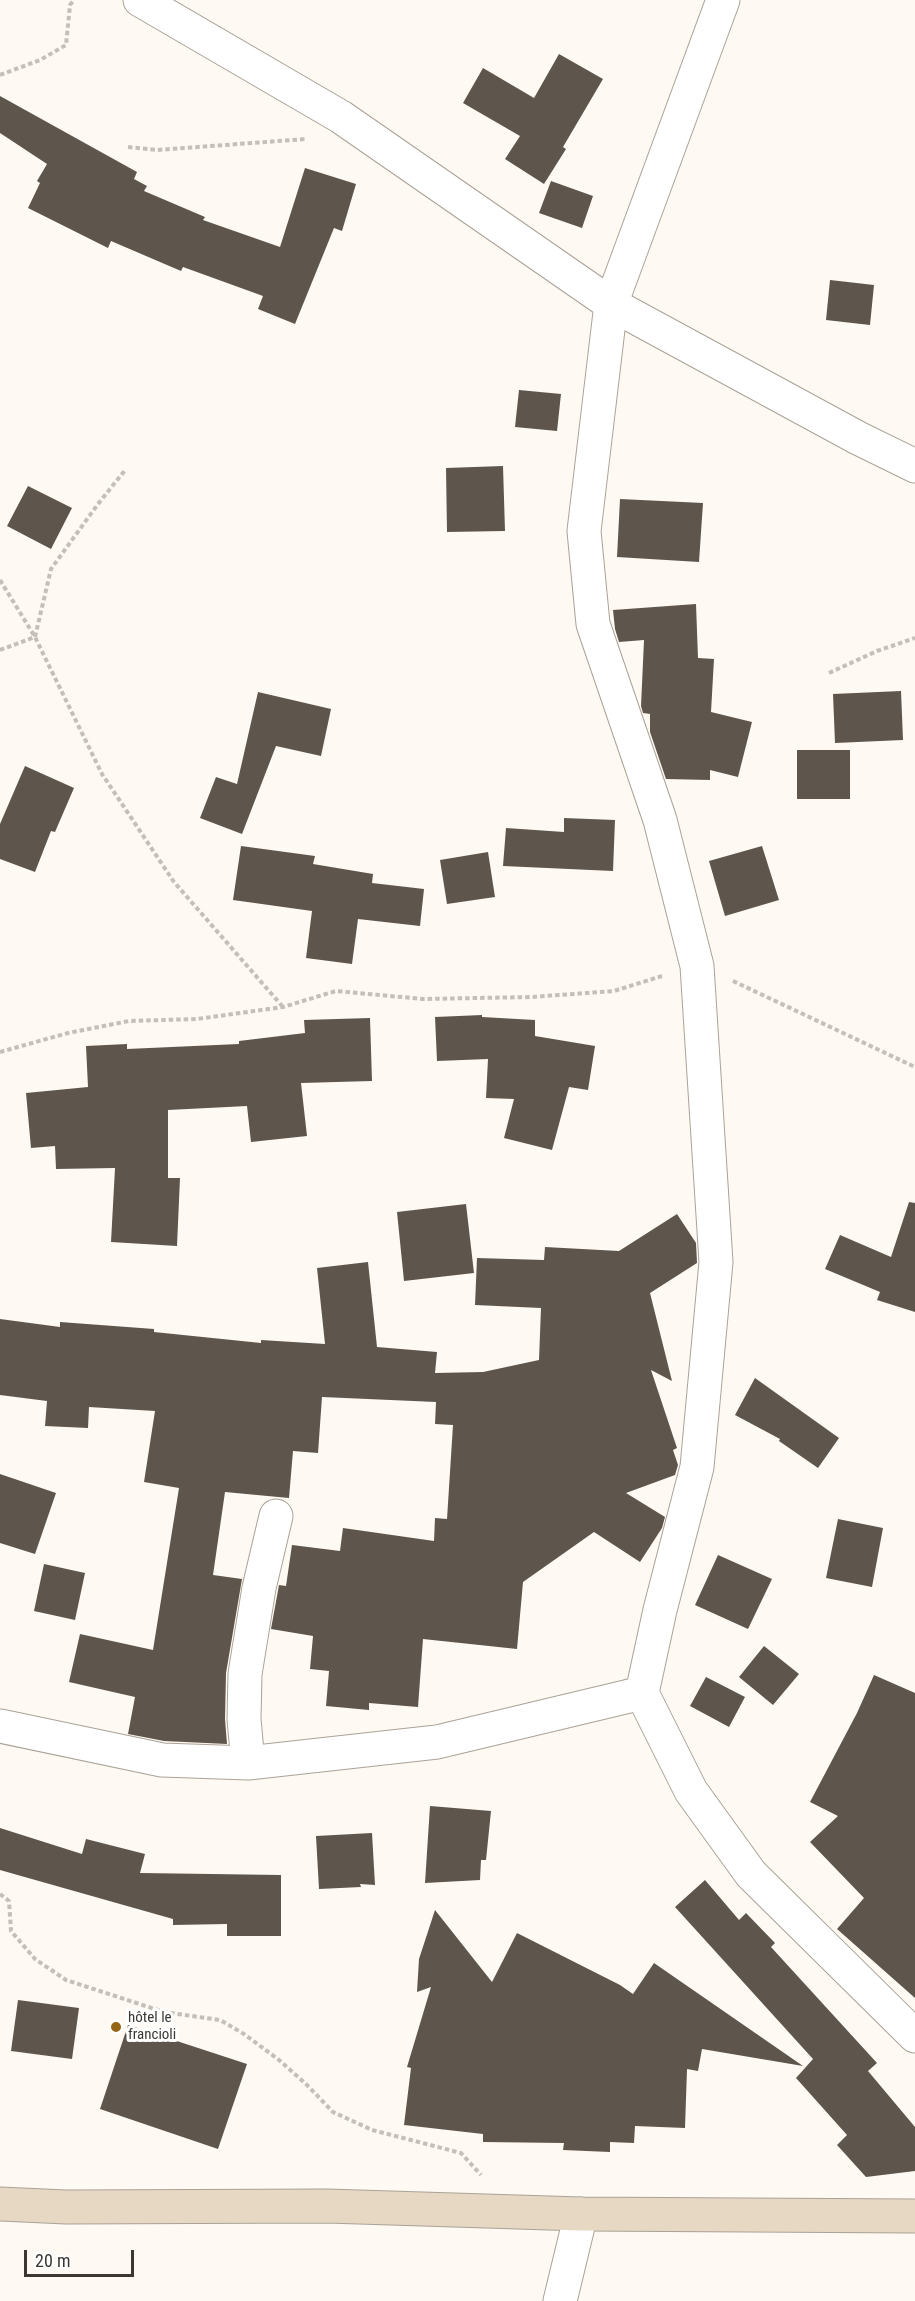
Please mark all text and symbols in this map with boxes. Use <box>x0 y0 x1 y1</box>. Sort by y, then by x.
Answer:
place label: hôtel le francioli <box>128 2009 176 2044</box>
marker: hôtel le francioli <box>109 2020 123 2034</box>
scale bar <box>27 2238 136 2276</box>
text: 20 m <box>35 2250 70 2271</box>

